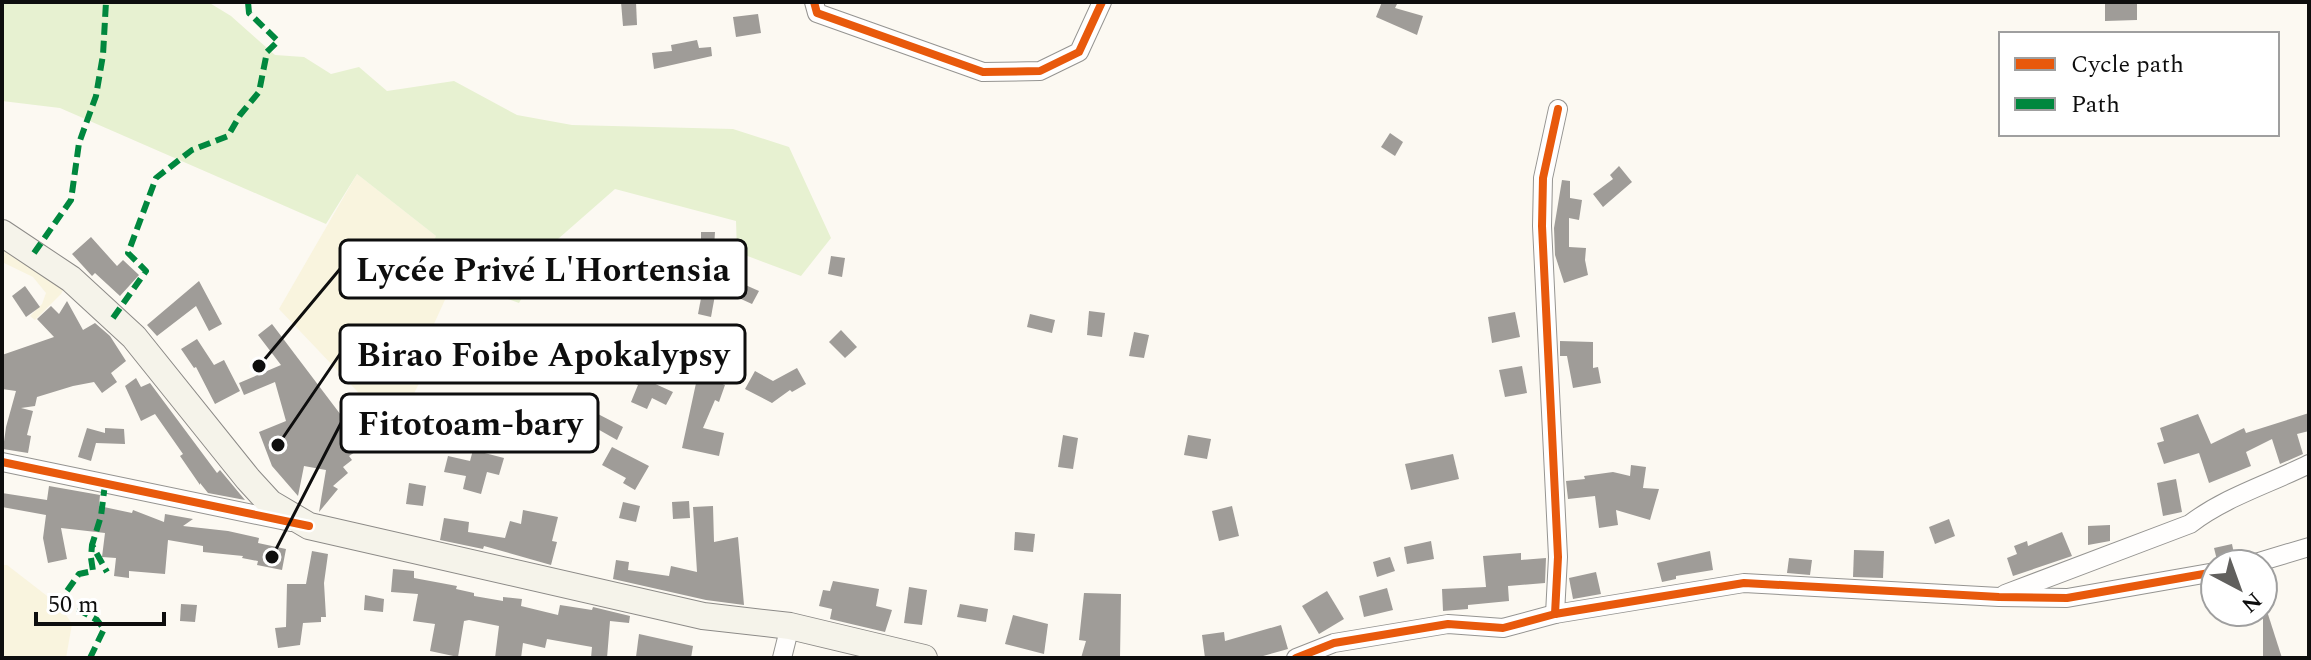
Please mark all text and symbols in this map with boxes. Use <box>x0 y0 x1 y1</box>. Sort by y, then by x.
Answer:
legend <box>1999 32 2279 136</box>
text: Cycle path <box>2071 47 2184 83</box>
text: Path <box>2071 87 2120 123</box>
callout: Lycée Privé L'Hortensia <box>340 240 746 298</box>
text: Lycée Privé L'Hortensia <box>356 245 731 297</box>
callout: Birao Foibe Apokalypsy <box>340 325 745 383</box>
text: Birao Foibe Apokalypsy <box>356 330 731 382</box>
callout: Fitotoam-bary <box>341 394 598 452</box>
text: Fitotoam-bary <box>358 399 584 451</box>
north arrow <box>2199 548 2279 628</box>
scale bar <box>36 576 164 626</box>
text: N <box>2234 584 2269 620</box>
text: 50 m <box>48 587 99 623</box>

